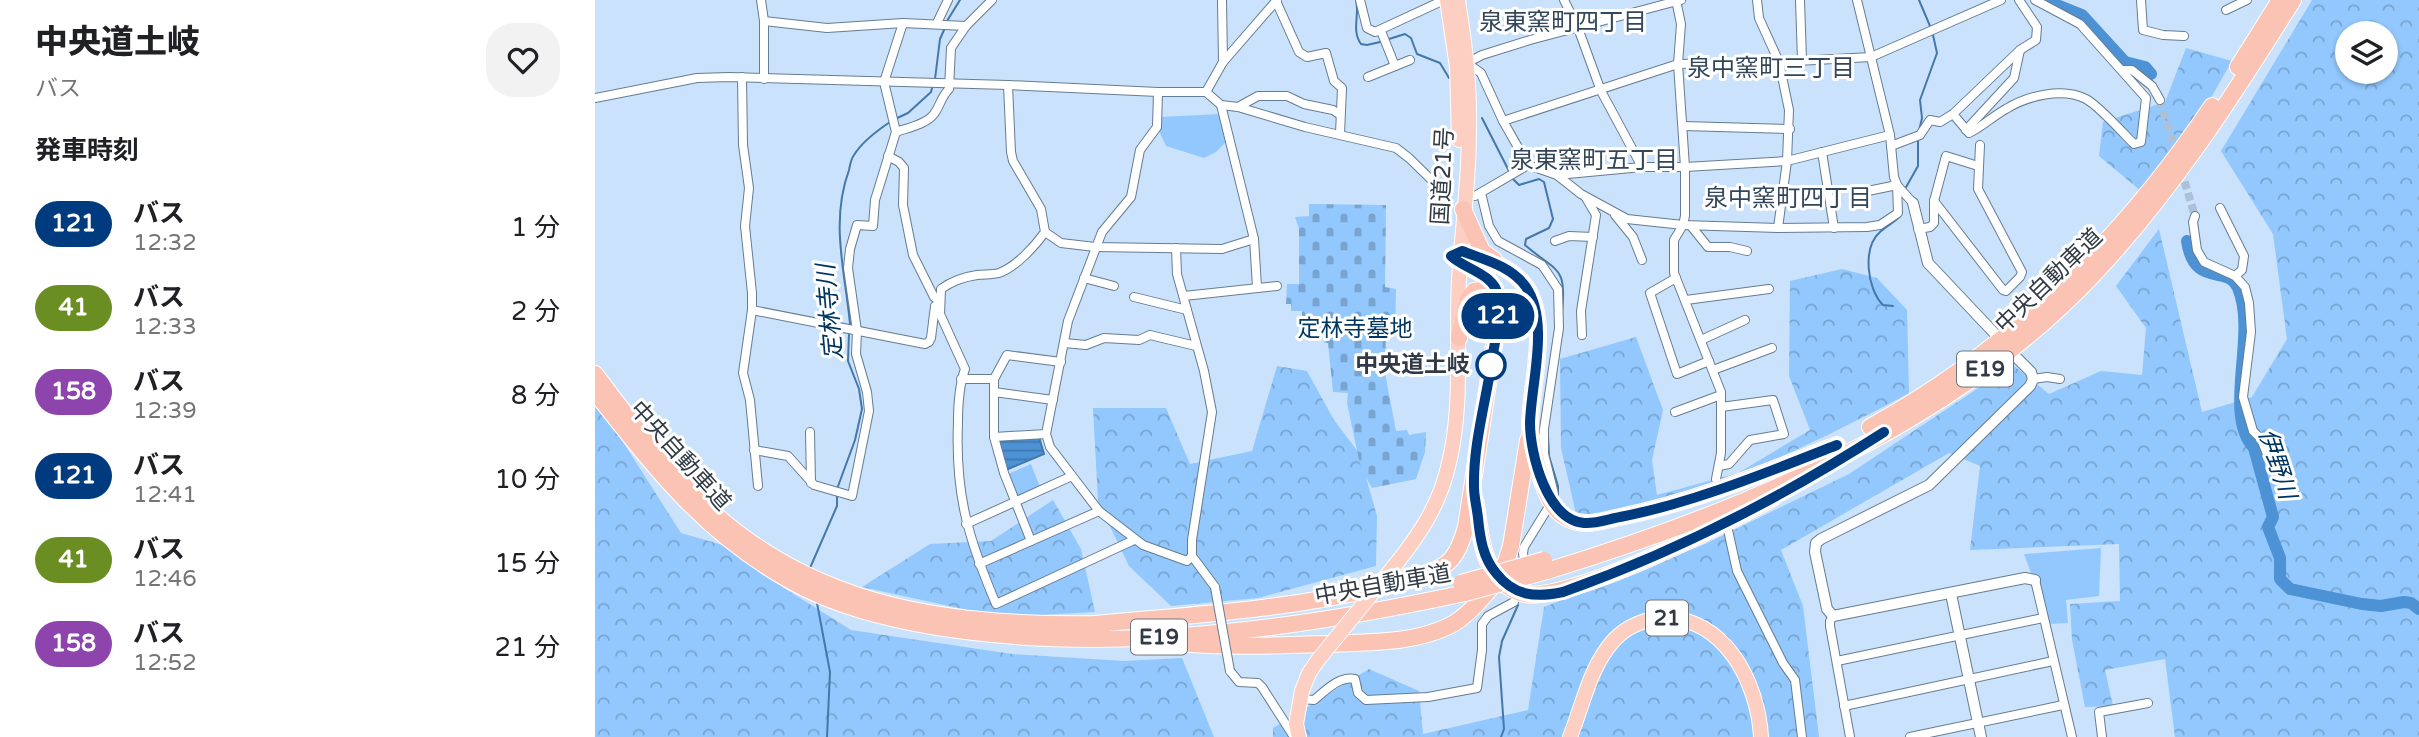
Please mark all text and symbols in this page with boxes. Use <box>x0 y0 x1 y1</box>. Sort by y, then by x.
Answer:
district label: 泉東窯町四丁目 <box>1479 8 1647 37</box>
map controls <box>2335 21 2398 84</box>
button: layers <box>2335 21 2398 84</box>
text: 中央道土岐 <box>35 23 200 62</box>
button: heart <box>486 23 560 97</box>
district label: 泉中窯町三丁目 <box>1687 54 1855 83</box>
text: バス <box>35 75 81 103</box>
street label: 国道21号 <box>1426 126 1460 226</box>
text: 発車時刻 <box>35 135 139 166</box>
district label: 泉東窯町五丁目 <box>1510 146 1678 175</box>
district label: 泉中窯町四丁目 <box>1704 184 1872 213</box>
text: バス <box>133 198 185 229</box>
text: 121 <box>51 209 96 238</box>
text: 1 分 <box>511 212 560 243</box>
street label: 中央自動車道 <box>1990 223 2108 339</box>
text: 12:32 <box>133 229 197 257</box>
water label: 定林寺川 <box>811 260 849 361</box>
text: バス <box>133 282 185 313</box>
text: 41 <box>58 293 89 322</box>
line badge: 121 <box>1458 293 1538 339</box>
text: 2 分 <box>511 296 560 327</box>
text: 121 <box>1475 301 1521 330</box>
text: 12:33 <box>133 313 197 341</box>
park label: 定林寺墓地 <box>1298 315 1413 343</box>
marker: 中央道土岐 <box>1476 350 1506 380</box>
place label: 中央道土岐 <box>1355 351 1470 379</box>
road number: E19 <box>1957 352 2013 386</box>
text: バス <box>133 366 185 397</box>
text: 158 <box>51 377 96 406</box>
text: 8 分 <box>511 380 560 411</box>
street label: 中央自動車道 <box>623 395 737 517</box>
text: 12:39 <box>133 397 197 425</box>
water label: 伊野川 <box>2252 425 2303 506</box>
text: バス <box>133 450 185 481</box>
text: 121 <box>51 461 96 490</box>
text: 10 分 <box>495 464 560 495</box>
text: 12:41 <box>133 481 197 509</box>
text: バス <box>133 534 185 565</box>
text: 41 <box>58 545 89 574</box>
text: 15 分 <box>495 548 560 579</box>
street label: 中央自動車道 <box>1313 559 1453 611</box>
text: 12:46 <box>133 565 197 593</box>
road number: 21 <box>1646 600 1688 636</box>
text: バス <box>133 618 185 649</box>
road number: E19 <box>1131 620 1187 654</box>
text: 158 <box>51 629 96 658</box>
text: 21 分 <box>495 632 560 663</box>
text: 12:52 <box>133 649 197 677</box>

